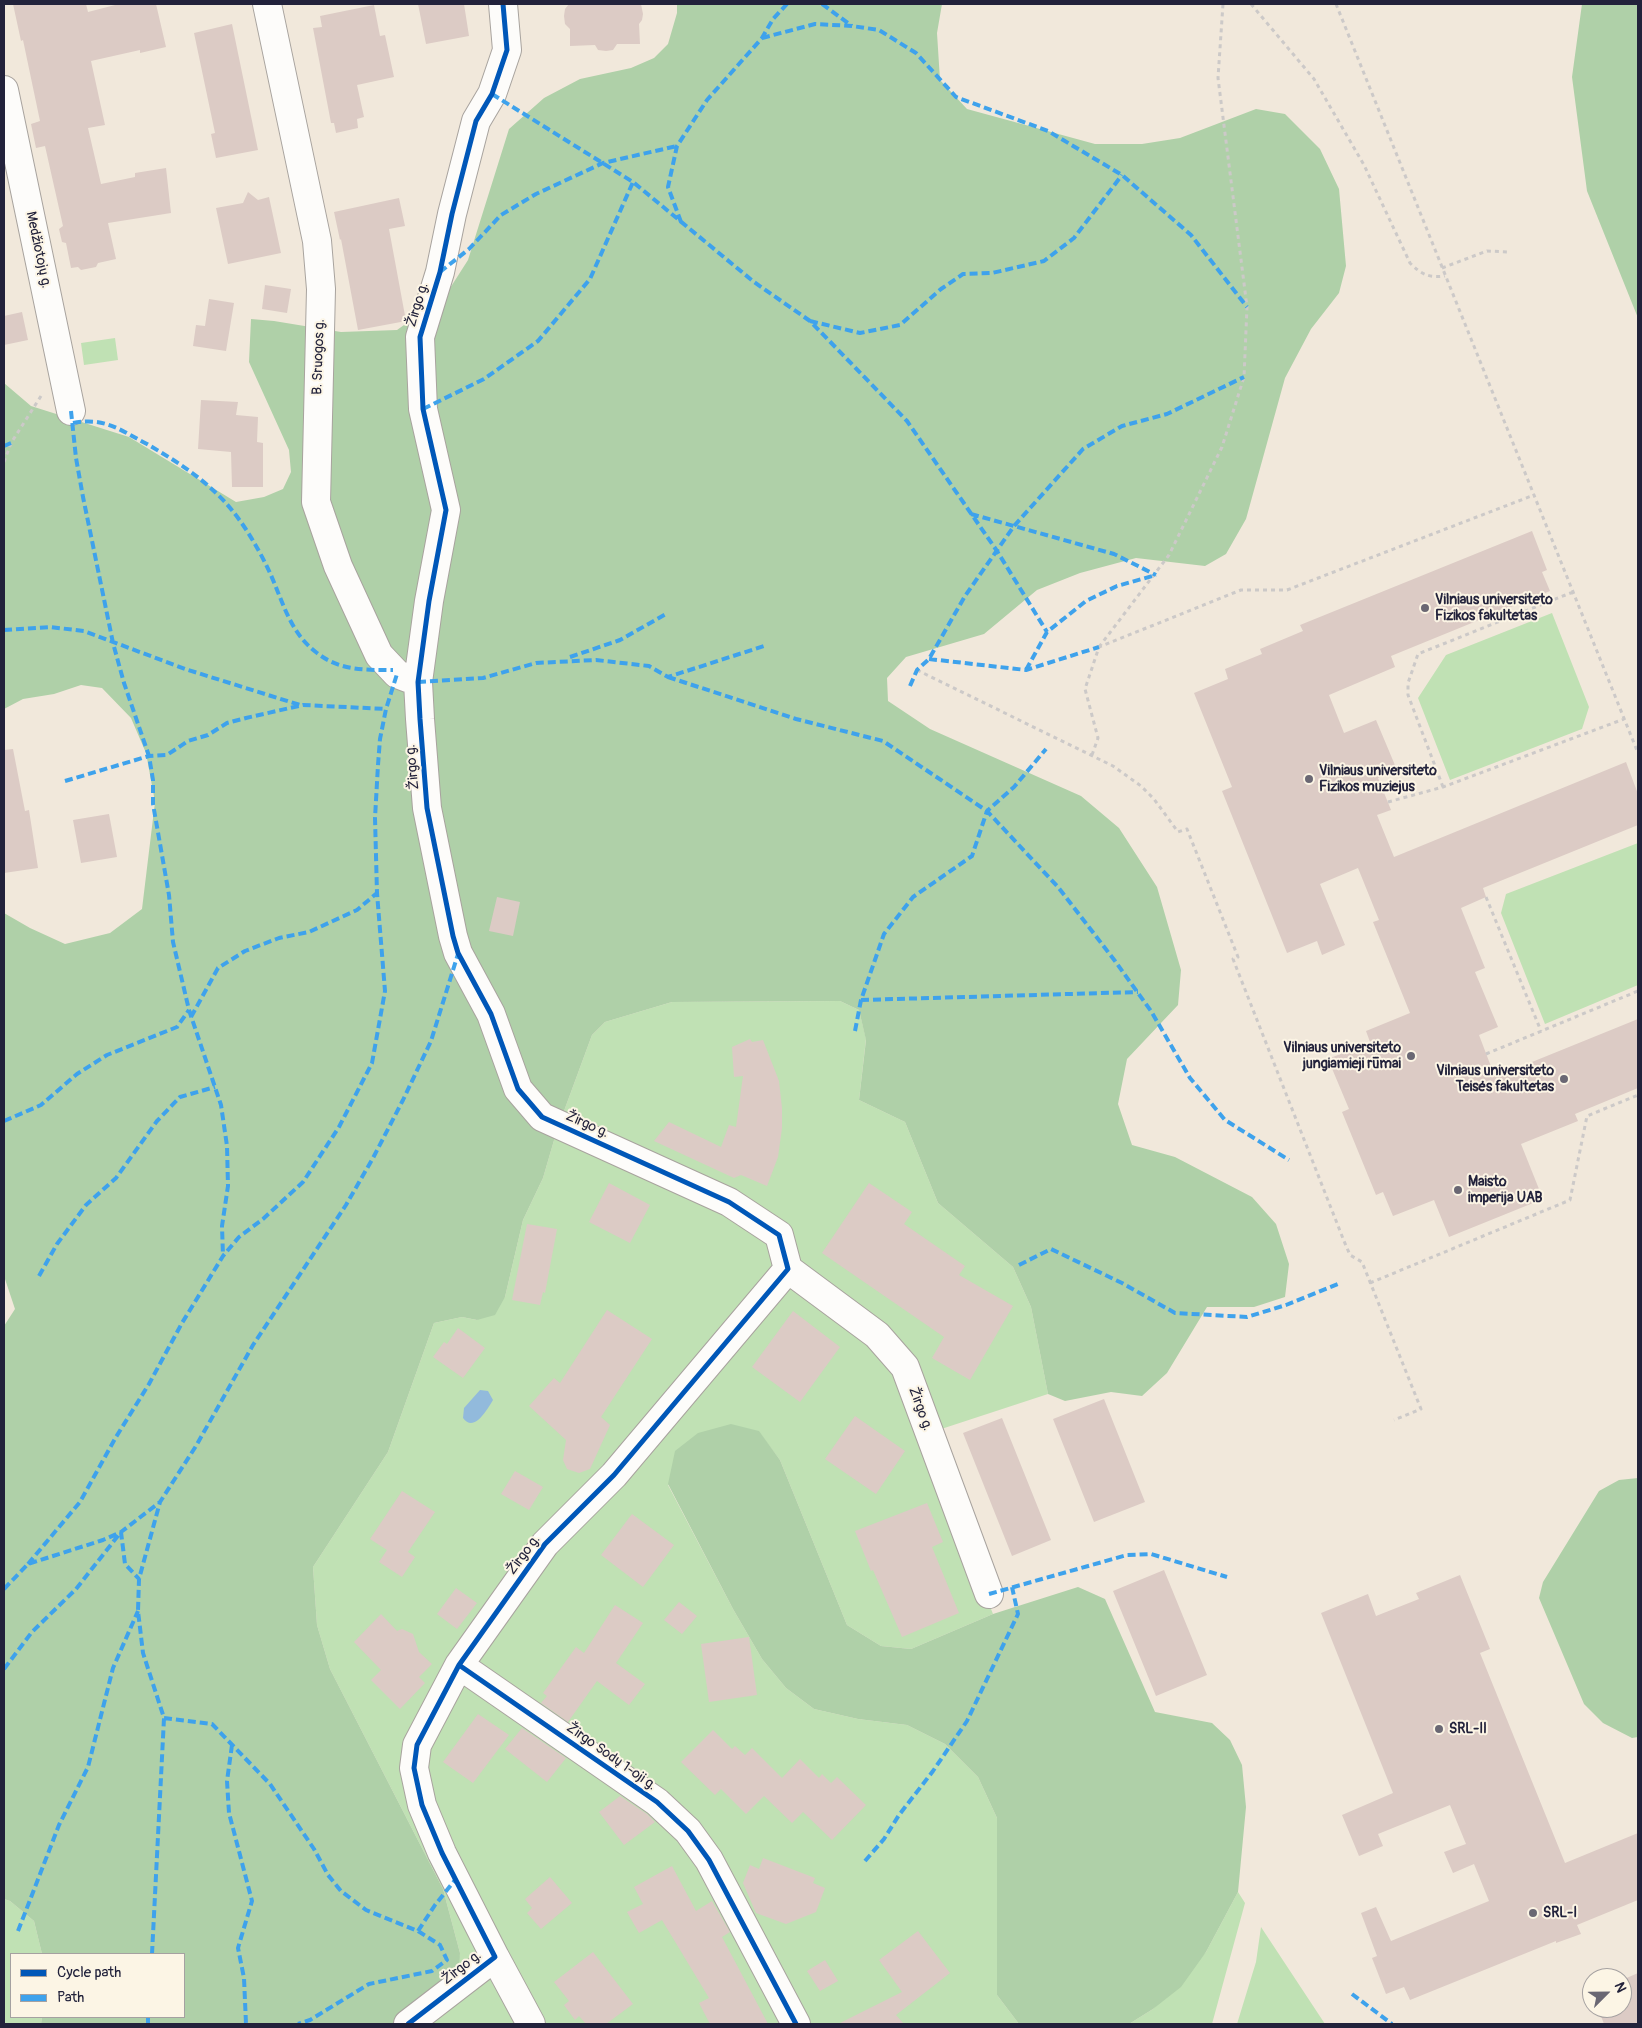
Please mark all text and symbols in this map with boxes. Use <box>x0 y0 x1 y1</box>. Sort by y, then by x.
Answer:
street label: Medžiotojų g. <box>22 210 54 290</box>
street label: Žirgo g. <box>403 281 433 329</box>
street label: B. Sruogos g. <box>309 319 329 395</box>
place label: Vilniaus universiteto Fizikos fakultetas <box>1435 592 1553 624</box>
marker: Vilniaus universiteto Fizikos fakultetas <box>1419 602 1431 614</box>
street label: Žirgo g. <box>403 744 423 790</box>
place label: Vilniaus universiteto Fizikos muziejus <box>1319 763 1437 796</box>
marker: Vilniaus universiteto Fizikos muziejus <box>1303 773 1315 785</box>
place label: Vilniaus universiteto jungiamieji rūmai <box>1283 1040 1401 1072</box>
marker: Vilniaus universiteto jungiamieji rūmai <box>1405 1050 1417 1062</box>
place label: Vilniaus universiteto Teisės fakultetas <box>1436 1063 1554 1096</box>
marker: Vilniaus universiteto Teisės fakultetas <box>1558 1073 1570 1085</box>
street label: Žirgo g. <box>563 1108 611 1142</box>
place label: Maisto imperija UAB <box>1468 1174 1543 1206</box>
marker: Maisto imperija UAB <box>1452 1184 1464 1196</box>
street label: Žirgo g. <box>904 1385 936 1433</box>
street label: Žirgo g. <box>504 1532 544 1578</box>
street label: Žirgo Sodų 1-oji g. <box>563 1720 659 1794</box>
place label: SRL-II <box>1449 1721 1487 1737</box>
marker: SRL-II <box>1433 1723 1445 1735</box>
place label: SRL-I <box>1543 1905 1577 1921</box>
marker: SRL-I <box>1527 1907 1539 1919</box>
street label: Žirgo g. <box>439 1947 485 1989</box>
legend <box>10 1953 185 2018</box>
text: Cycle path <box>57 1963 121 1982</box>
north arrow <box>1582 1968 1632 2018</box>
text: N <box>1611 1980 1630 1995</box>
text: Path <box>57 1988 84 2007</box>

